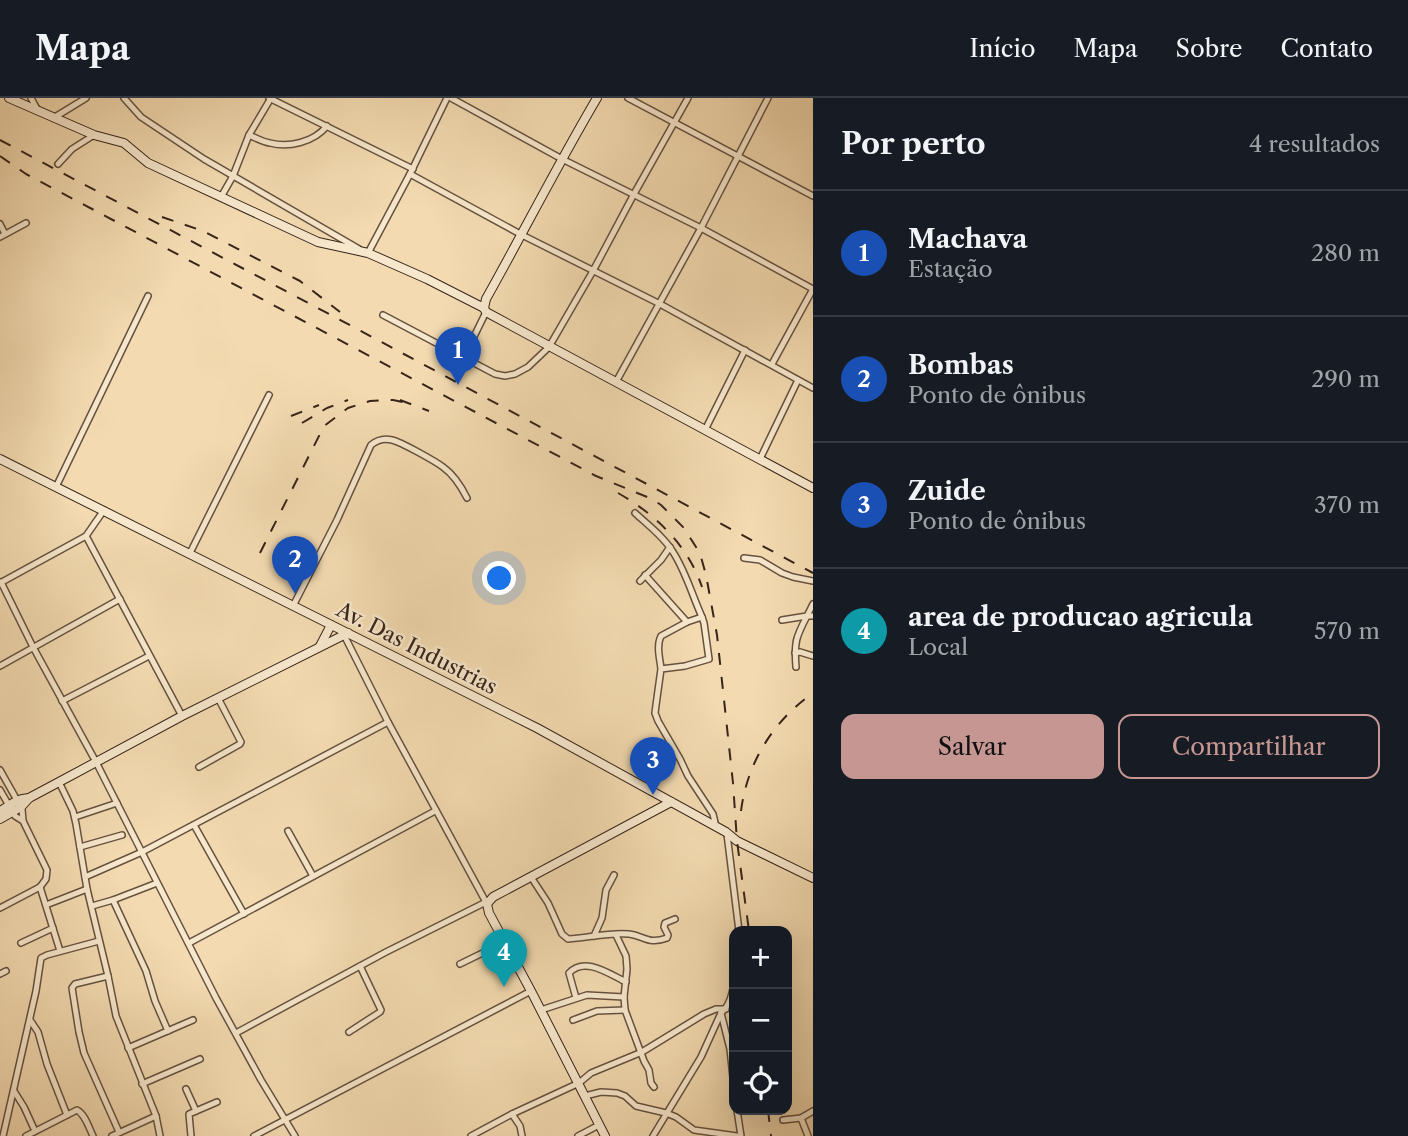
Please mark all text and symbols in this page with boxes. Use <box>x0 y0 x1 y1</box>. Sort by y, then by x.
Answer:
text: Mapa <box>35 28 130 69</box>
text: Início <box>969 34 1035 63</box>
text: Mapa <box>1073 34 1138 63</box>
text: Sobre <box>1176 34 1242 63</box>
text: Contato <box>1280 34 1373 63</box>
text: Por perto <box>841 125 986 162</box>
text: 4 resultados <box>1249 130 1380 158</box>
text: Machava <box>908 223 1028 255</box>
text: 1 <box>859 239 869 267</box>
text: 280 m <box>1311 239 1380 267</box>
text: Estação <box>908 255 993 283</box>
pin: 1 <box>435 327 481 385</box>
text: Bombas <box>908 349 1014 381</box>
text: 2 <box>857 365 871 393</box>
text: 290 m <box>1311 365 1380 393</box>
text: Ponto de ônibus <box>908 381 1086 409</box>
text: Zuide <box>908 475 986 507</box>
text: 3 <box>858 491 871 519</box>
text: 370 m <box>1314 491 1380 519</box>
text: Ponto de ônibus <box>908 507 1086 535</box>
pin: 2 <box>272 536 318 594</box>
your location <box>482 561 516 595</box>
street label: Av. Das Industrias <box>332 596 502 699</box>
text: area de producao agricula <box>908 601 1253 633</box>
text: 4 <box>857 617 871 645</box>
text: 570 m <box>1314 617 1380 645</box>
text: Local <box>908 633 968 661</box>
button: Salvar <box>841 714 1104 779</box>
button: Compartilhar <box>1118 714 1380 779</box>
pin: 3 <box>630 737 676 795</box>
map controls <box>729 926 792 1115</box>
button: + <box>729 926 792 989</box>
pin: 4 <box>481 929 527 987</box>
button: − <box>729 989 792 1052</box>
button: locate <box>729 1052 792 1115</box>

